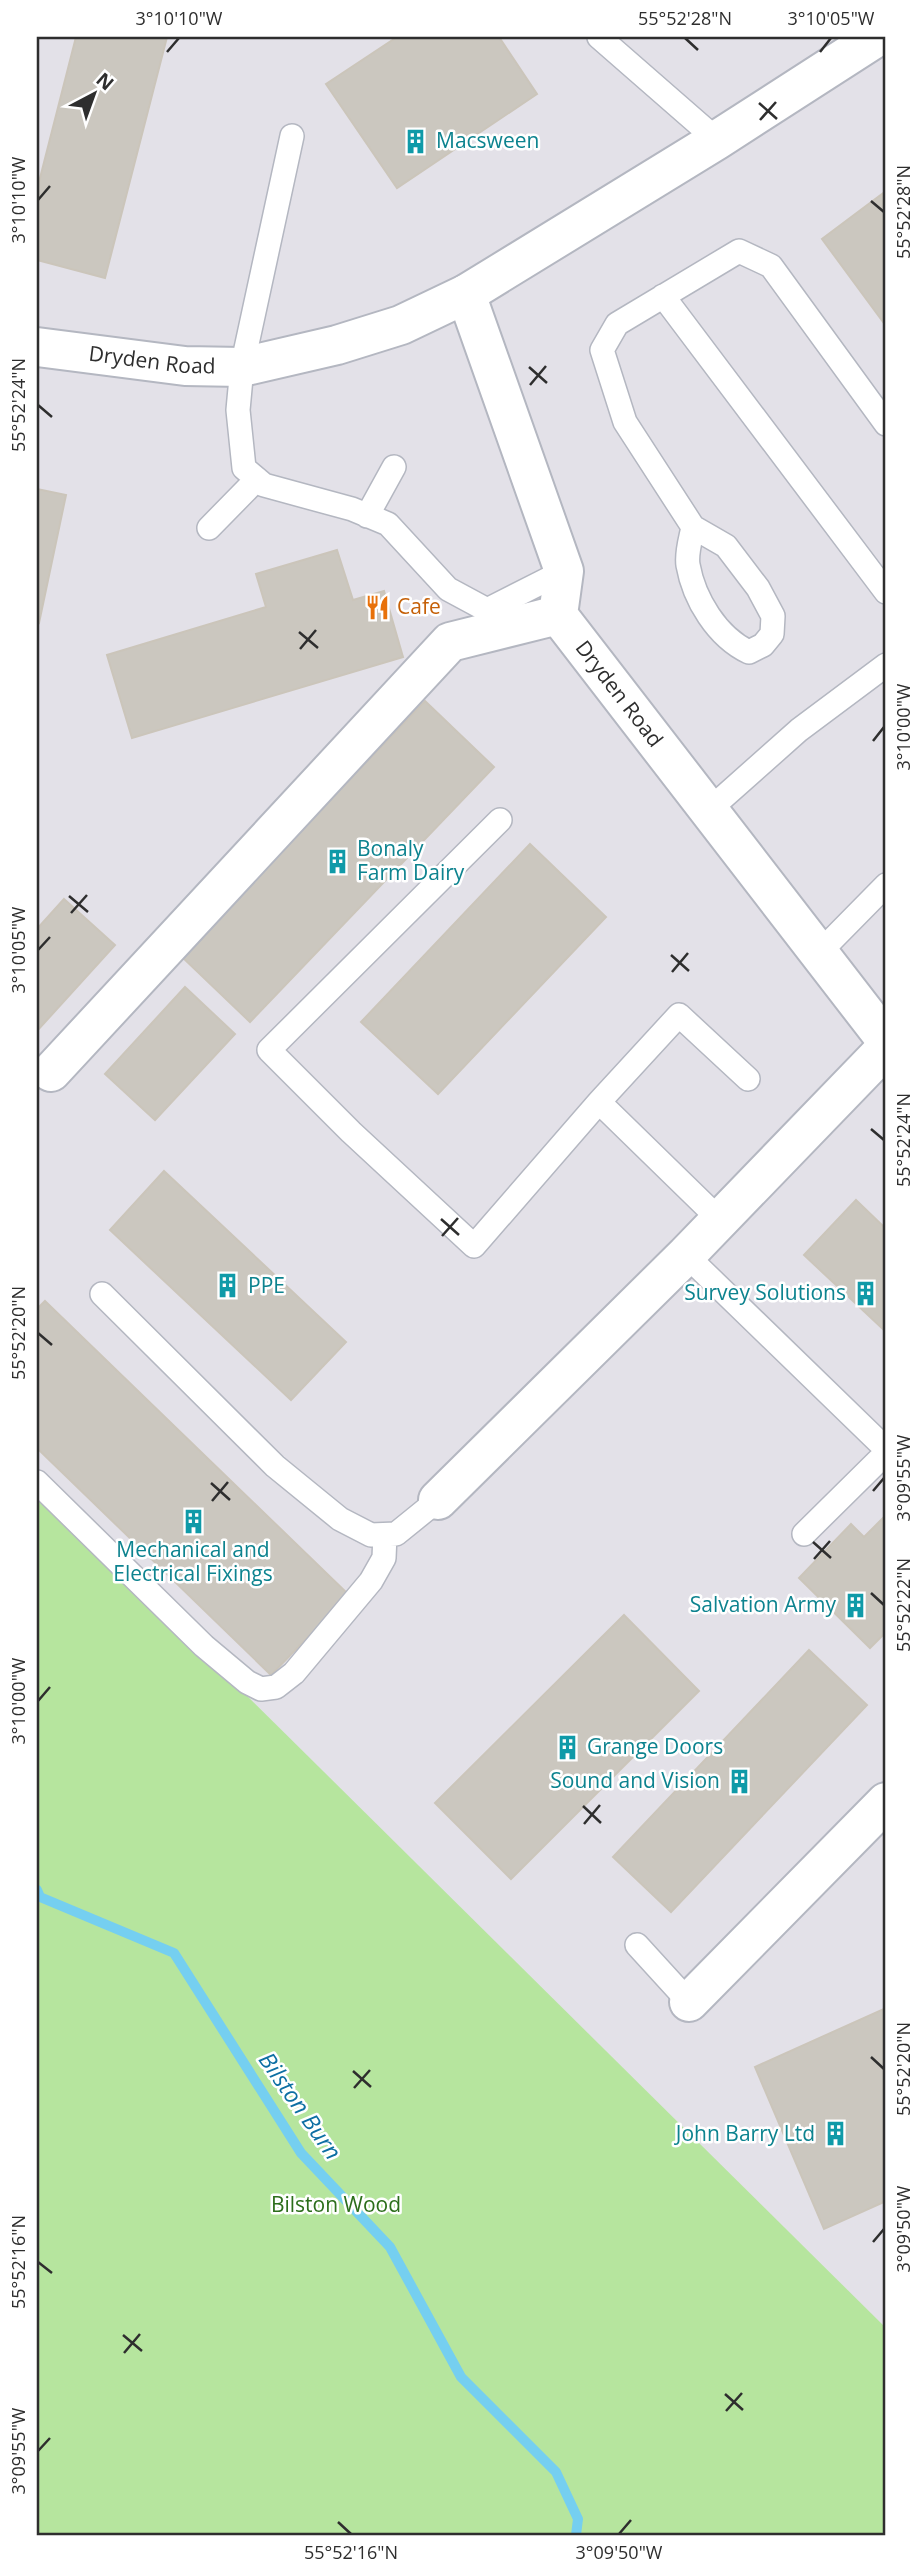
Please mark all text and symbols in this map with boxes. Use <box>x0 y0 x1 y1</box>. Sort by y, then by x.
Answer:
text: 3°10'10"W <box>136 6 223 30</box>
text: 55°52'28"N <box>638 6 732 30</box>
text: 3°10'05"W <box>788 6 875 30</box>
north arrow <box>60 60 130 130</box>
text: N <box>91 66 120 96</box>
place label: Macsween <box>436 126 539 154</box>
building icon: Macsween <box>402 127 430 155</box>
text: 3°10'10"W <box>6 156 30 243</box>
text: 55°52'28"N <box>891 165 915 259</box>
street label: Dryden Road <box>87 339 216 380</box>
text: 55°52'24"N <box>6 358 30 452</box>
place label: Cafe <box>397 592 441 620</box>
restaurant icon: Cafe <box>363 593 391 621</box>
street label: Dryden Road <box>570 634 670 752</box>
text: 3°10'00"W <box>891 683 915 770</box>
place label: Bonaly Farm Dairy <box>357 834 465 886</box>
building icon: Bonaly Farm Dairy <box>323 847 351 875</box>
text: 3°10'05"W <box>6 906 30 993</box>
text: 55°52'24"N <box>891 1093 915 1187</box>
place label: PPE <box>248 1271 285 1299</box>
building icon: PPE <box>214 1272 242 1300</box>
place label: Survey Solutions <box>684 1278 846 1306</box>
building icon: Survey Solutions <box>852 1279 880 1307</box>
text: 55°52'20"N <box>6 1286 30 1380</box>
text: 3°09'55"W <box>891 1434 915 1521</box>
building icon: Mechanical and Electrical Fixings <box>179 1507 207 1535</box>
place label: Mechanical and Electrical Fixings <box>113 1535 273 1587</box>
text: 55°52'22"N <box>891 1558 915 1652</box>
place label: Salvation Army <box>690 1590 836 1618</box>
building icon: Salvation Army <box>842 1591 870 1619</box>
text: 3°10'00"W <box>6 1657 30 1744</box>
place label: Grange Doors <box>587 1732 723 1760</box>
building icon: Grange Doors <box>553 1733 581 1761</box>
place label: Sound and Vision <box>550 1766 720 1794</box>
building icon: Sound and Vision <box>726 1767 754 1795</box>
text: 55°52'20"N <box>891 2022 915 2116</box>
water label: Bilston Burn <box>252 2045 350 2166</box>
place label: John Barry Ltd <box>674 2119 815 2147</box>
building icon: John Barry Ltd <box>821 2120 849 2148</box>
text: 3°09'50"W <box>891 2185 915 2272</box>
park label: Bilston Wood <box>271 2190 401 2218</box>
text: 55°52'16"N <box>6 2215 30 2309</box>
text: 3°09'55"W <box>6 2407 30 2494</box>
text: 55°52'16"N <box>304 2540 398 2564</box>
text: 3°09'50"W <box>576 2540 663 2564</box>

